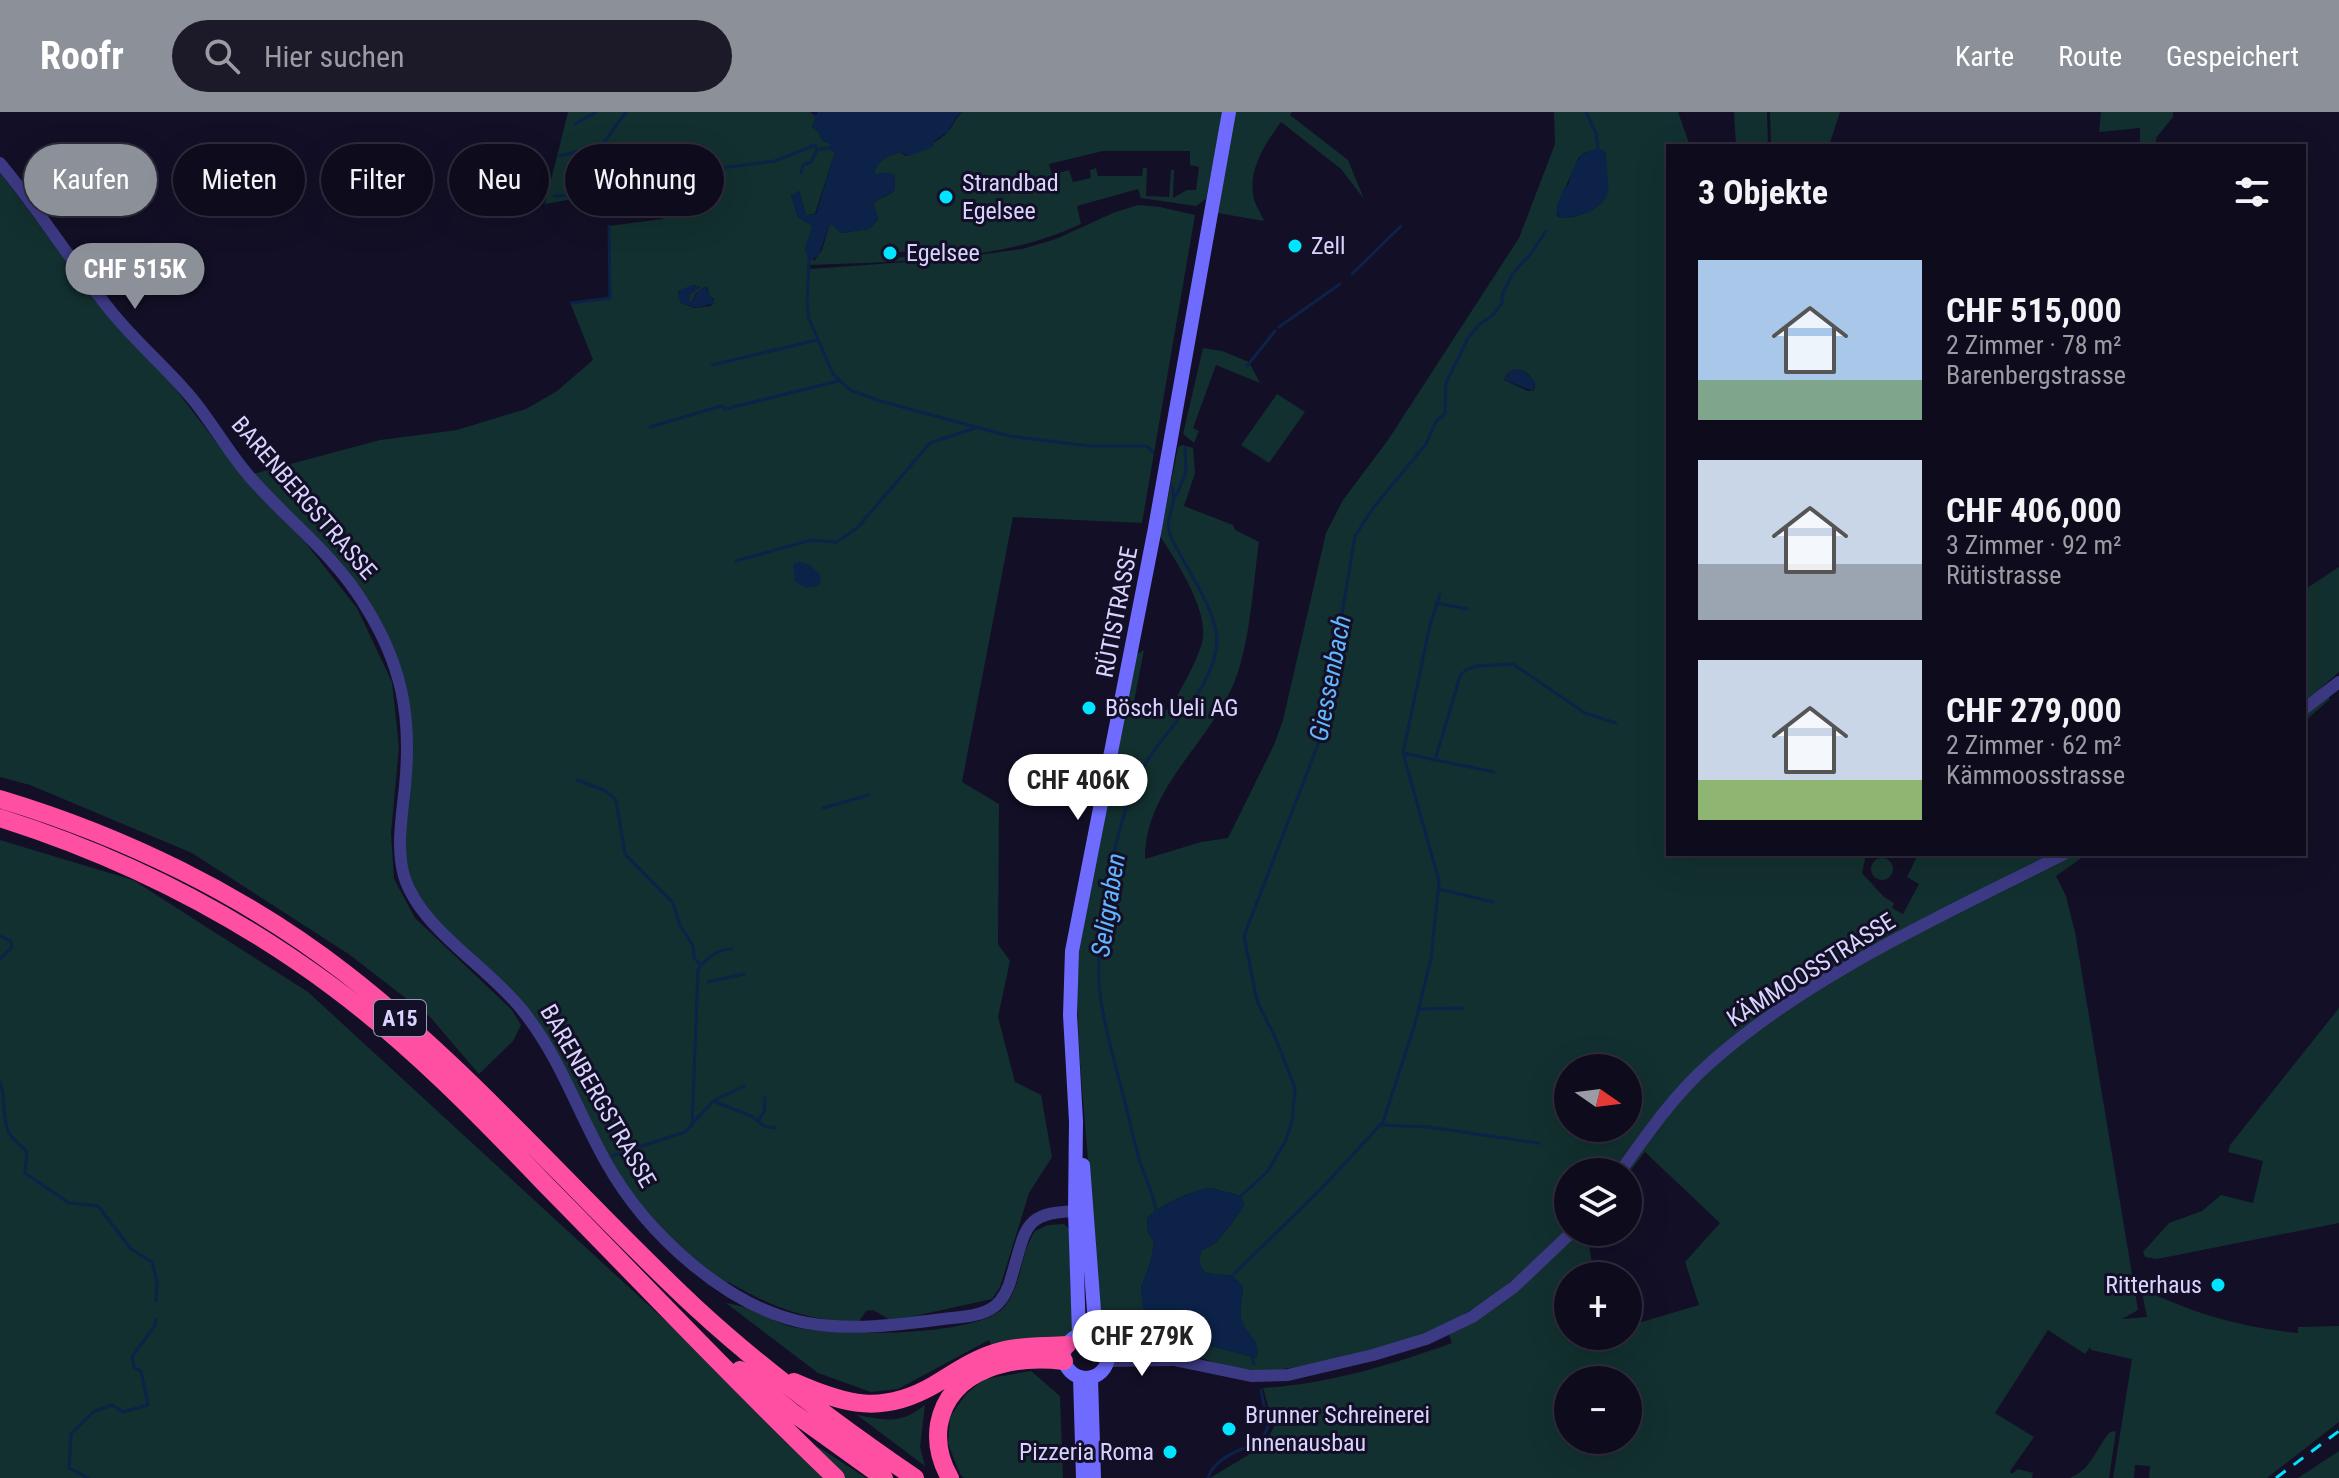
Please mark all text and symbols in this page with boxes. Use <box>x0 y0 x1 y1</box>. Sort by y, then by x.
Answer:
search box <box>172 20 732 92</box>
text: Roofr <box>40 34 124 78</box>
icon: search <box>200 34 244 78</box>
text: Hier suchen <box>264 39 405 74</box>
text: Karte <box>1955 40 2014 73</box>
text: Route <box>2058 40 2122 73</box>
text: Gespeichert <box>2166 40 2299 73</box>
chip: Kaufen <box>24 144 157 216</box>
chip: Mieten <box>173 144 305 216</box>
chip: Filter <box>321 144 433 216</box>
chip: Neu <box>449 144 549 216</box>
chip: Wohnung <box>565 144 724 216</box>
place label: Strandbad Egelsee <box>962 169 1059 225</box>
icon: filters <box>2230 170 2274 214</box>
text: 3 Objekte <box>1698 172 1828 212</box>
marker: Strandbad Egelsee <box>937 188 955 206</box>
place label: Zell <box>1311 232 1346 260</box>
marker: Zell <box>1286 237 1304 255</box>
place label: Egelsee <box>906 239 980 267</box>
pin: CHF 515K <box>52 243 218 311</box>
marker: Egelsee <box>881 244 899 262</box>
text: CHF 515K <box>84 254 186 284</box>
text: CHF 515,000 <box>1946 290 2122 330</box>
icon: home <box>1762 292 1858 388</box>
text: 2 Zimmer · 78 m² <box>1946 330 2122 360</box>
text: Barenbergstrasse <box>1946 360 2126 390</box>
street label: BARENBERGSTRASSE <box>226 411 382 585</box>
text: CHF 406,000 <box>1946 490 2122 530</box>
icon: home <box>1762 492 1858 588</box>
text: 3 Zimmer · 92 m² <box>1946 530 2122 560</box>
street label: RÜTISTRASSE <box>1091 544 1143 680</box>
text: Rütistrasse <box>1946 560 2061 590</box>
water label: Giessenbach <box>1303 612 1357 744</box>
text: CHF 279,000 <box>1946 690 2122 730</box>
icon: home <box>1762 692 1858 788</box>
place label: Bösch Ueli AG <box>1105 694 1238 722</box>
marker: Bösch Ueli AG <box>1080 699 1098 717</box>
text: 2 Zimmer · 62 m² <box>1946 730 2122 760</box>
pin: CHF 406K <box>995 754 1161 822</box>
text: Kämmoosstrasse <box>1946 760 2125 790</box>
text: CHF 406K <box>1027 765 1129 795</box>
water label: Seligraben <box>1085 851 1131 959</box>
street label: KÄMMOOSSTRASSE <box>1722 907 1900 1033</box>
street label: BARENBERGSTRASSE <box>534 999 662 1193</box>
road number: A15 <box>374 1000 426 1036</box>
north arrow <box>1554 1054 1642 1142</box>
map controls <box>1554 1054 1642 1454</box>
button: layers <box>1554 1158 1642 1246</box>
button: + <box>1554 1262 1642 1350</box>
place label: Ritterhaus <box>2105 1271 2202 1299</box>
marker: Ritterhaus <box>2209 1276 2227 1294</box>
pin: CHF 279K <box>1059 1310 1225 1378</box>
text: CHF 279K <box>1091 1321 1193 1351</box>
button: − <box>1554 1366 1642 1454</box>
place label: Brunner Schreinerei Innenausbau <box>1245 1401 1430 1457</box>
marker: Brunner Schreinerei Innenausbau <box>1220 1420 1238 1438</box>
place label: Pizzeria Roma <box>1019 1438 1154 1466</box>
marker: Pizzeria Roma <box>1161 1443 1179 1461</box>

